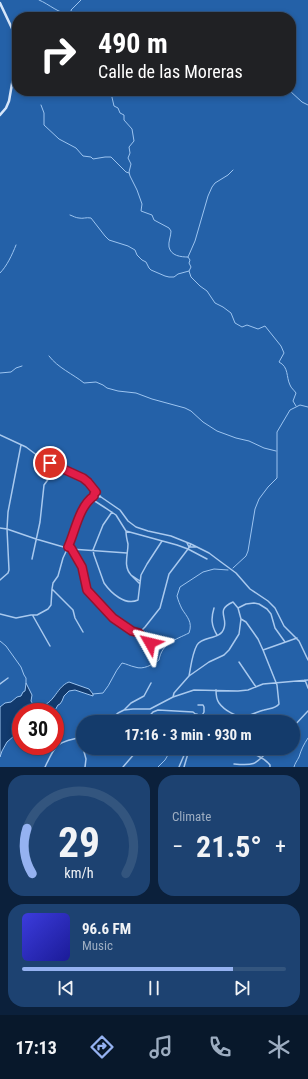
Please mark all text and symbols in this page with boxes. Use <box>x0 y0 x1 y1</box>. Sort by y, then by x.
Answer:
text: 490 m <box>98 27 168 60</box>
icon: right <box>32 28 84 80</box>
text: Calle de las Moreras <box>98 61 243 82</box>
pin <box>33 446 67 480</box>
icon: arrive <box>39 452 61 474</box>
position arrow <box>129 622 171 664</box>
speed limit sign: 30 <box>12 703 64 755</box>
text: 17:16 · 3 min · 930 m <box>124 726 252 744</box>
text: Climate <box>172 809 211 824</box>
text: 29 <box>58 817 100 866</box>
text: 21.5° <box>196 829 262 864</box>
text: − <box>172 834 183 859</box>
text: + <box>275 834 286 859</box>
text: km/h <box>64 864 94 880</box>
text: 96.6 FM <box>82 920 131 938</box>
text: Music <box>82 938 113 953</box>
icon: previous <box>55 977 77 999</box>
icon: pause <box>143 977 165 999</box>
icon: next <box>231 977 253 999</box>
icon: directions <box>88 1033 116 1061</box>
icon: music <box>147 1033 175 1061</box>
icon: phone <box>206 1033 234 1061</box>
icon: climate <box>265 1033 293 1061</box>
text: 17:13 <box>15 1037 57 1058</box>

